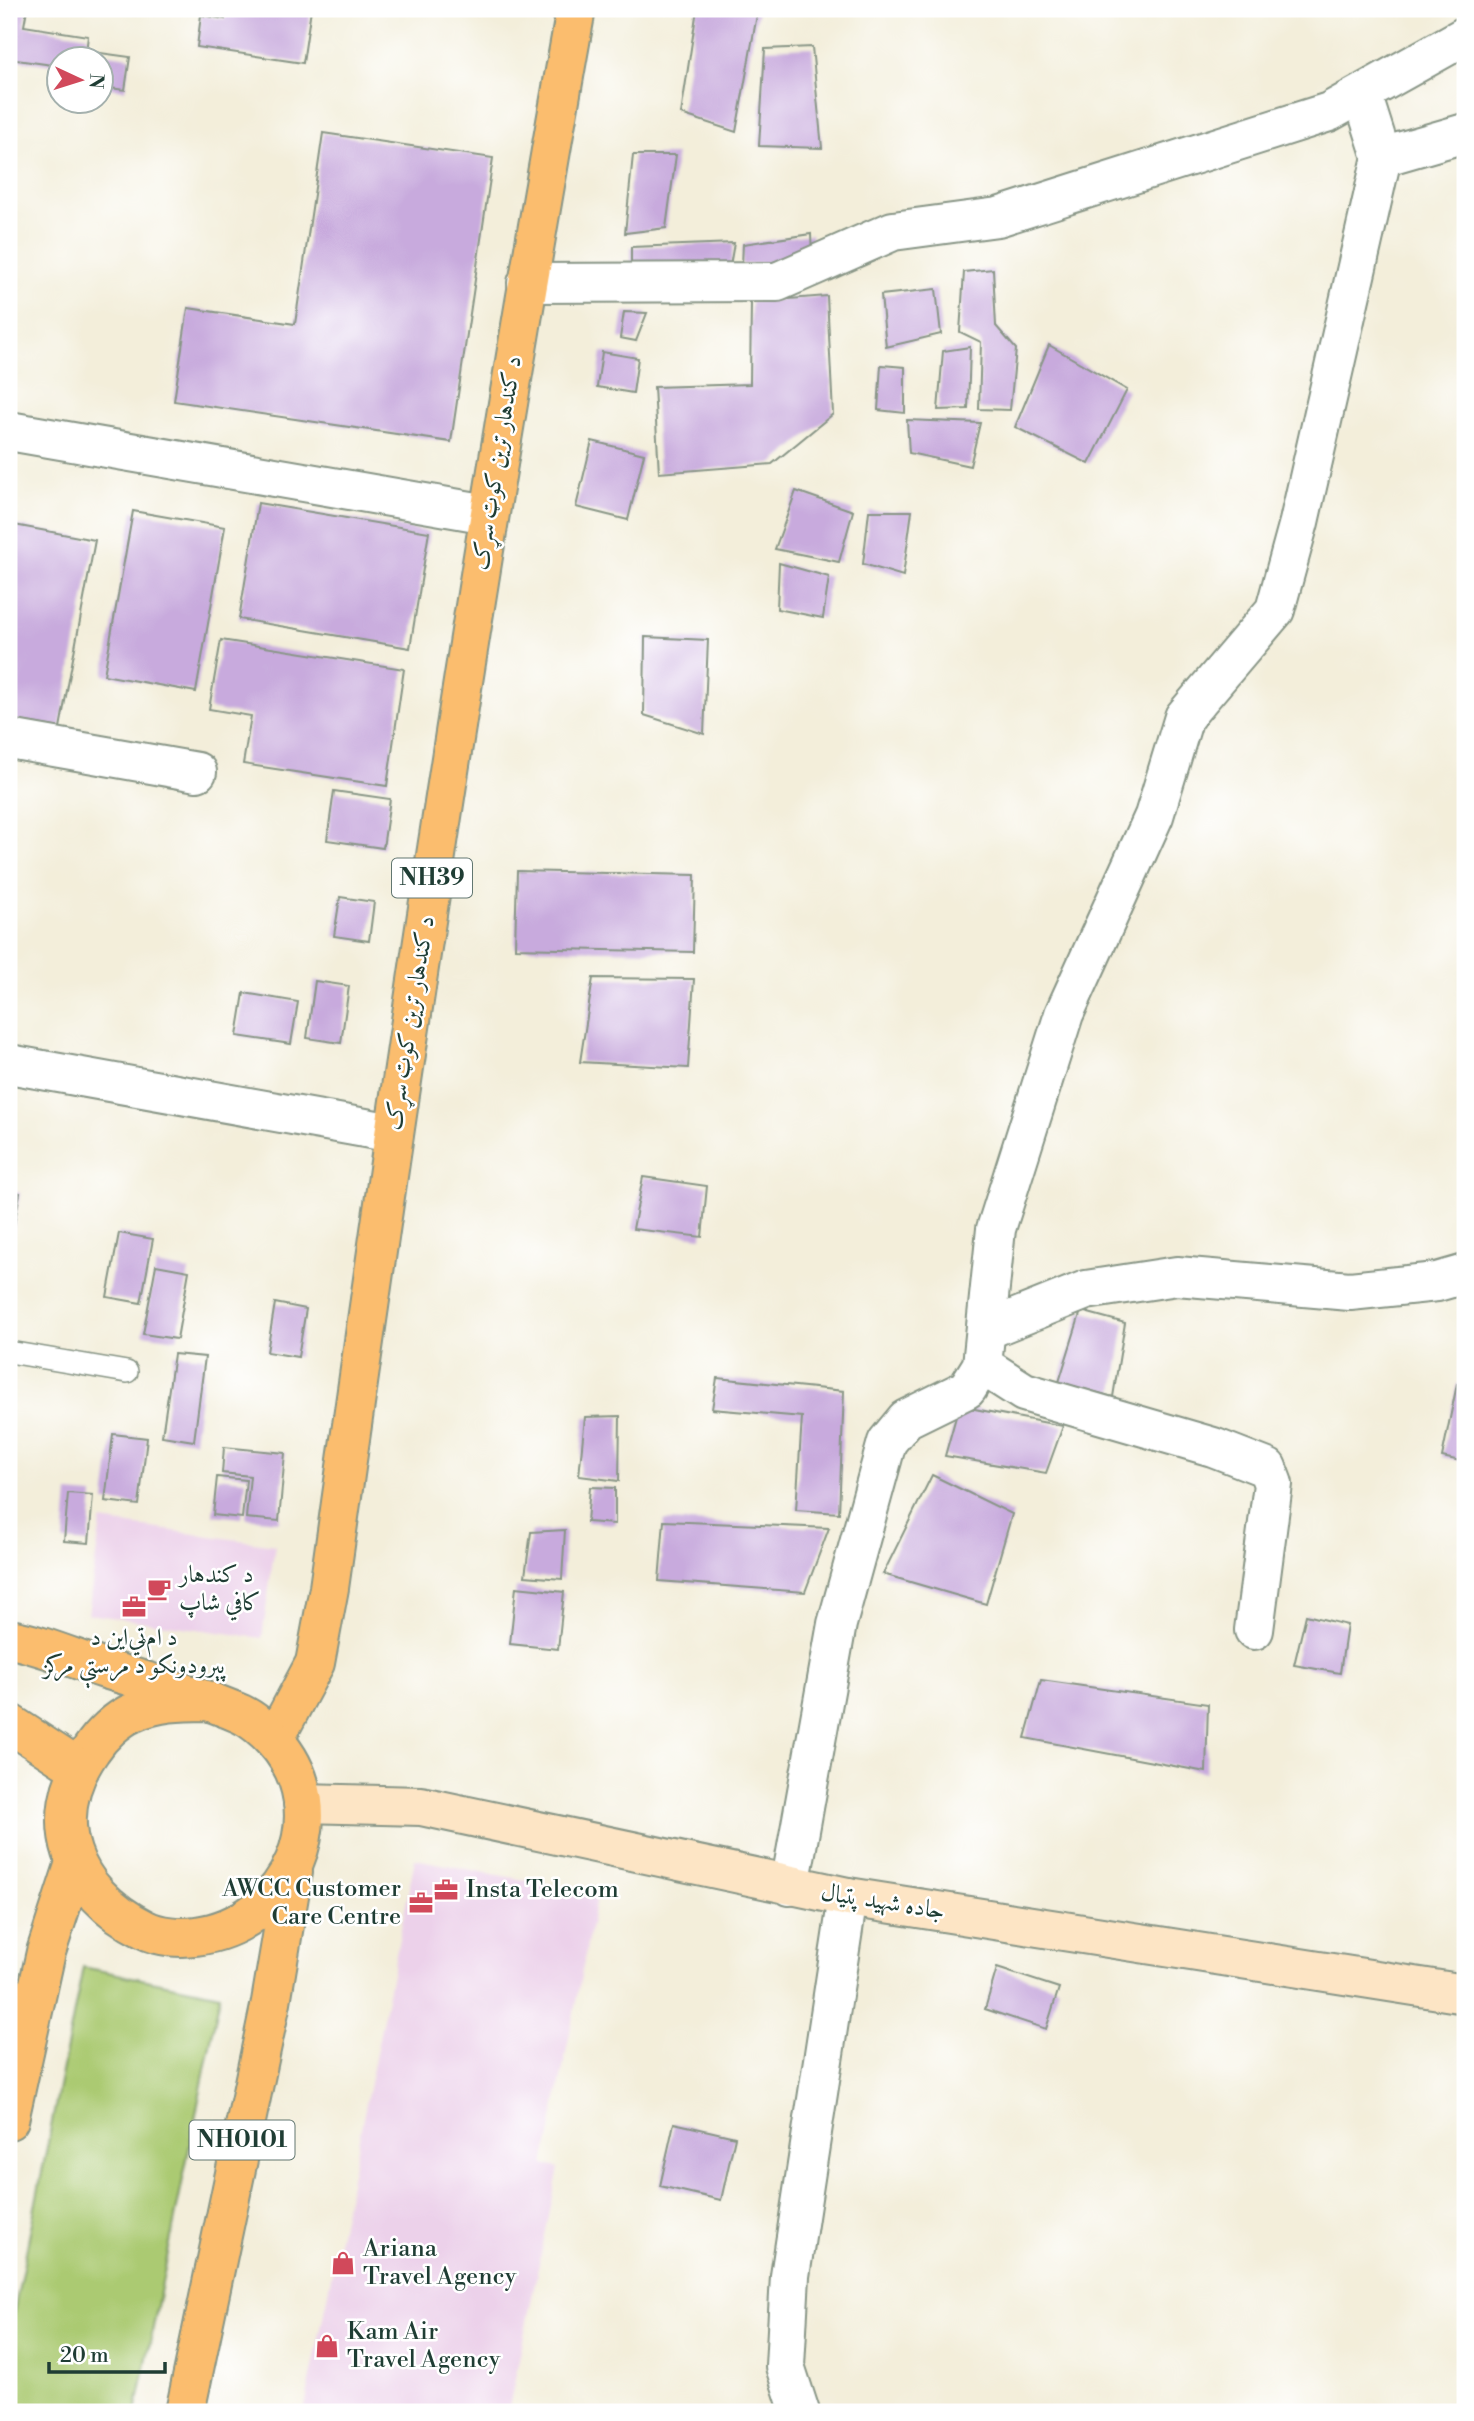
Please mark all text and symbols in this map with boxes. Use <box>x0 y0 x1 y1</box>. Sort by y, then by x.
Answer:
north arrow <box>46 46 116 116</box>
text: N <box>83 73 108 89</box>
street label: د کندهار ترين کوټ سړک <box>465 354 532 573</box>
road number: NH39 <box>392 858 472 898</box>
street label: د کندهار ترين کوټ سړک <box>378 914 445 1133</box>
place label: د کندهار کافي شاپ <box>177 1560 261 1621</box>
cafe icon: د کندهار کافي شاپ <box>145 1575 173 1603</box>
office icon: د ام‌ټي‌اين د پېرودونکو د مرستې مرکز <box>120 1593 148 1621</box>
place label: د ام‌ټي‌اين د پېرودونکو د مرستې مرکز <box>40 1623 226 1689</box>
place label: AWCC Customer Care Centre <box>221 1874 401 1932</box>
place label: Insta Telecom <box>466 1875 619 1905</box>
office icon: Insta Telecom <box>432 1876 460 1904</box>
street label: جاده شهید پتیال <box>819 1877 947 1927</box>
office icon: AWCC Customer Care Centre <box>407 1889 435 1917</box>
road number: NH0101 <box>190 2120 294 2160</box>
place label: Ariana Travel Agency <box>362 2234 517 2292</box>
shop icon: Ariana Travel Agency <box>329 2249 357 2277</box>
place label: Kam Air Travel Agency <box>347 2317 501 2375</box>
scale bar <box>49 2330 164 2374</box>
shop icon: Kam Air Travel Agency <box>313 2332 341 2360</box>
text: 20 m <box>60 2343 109 2369</box>

